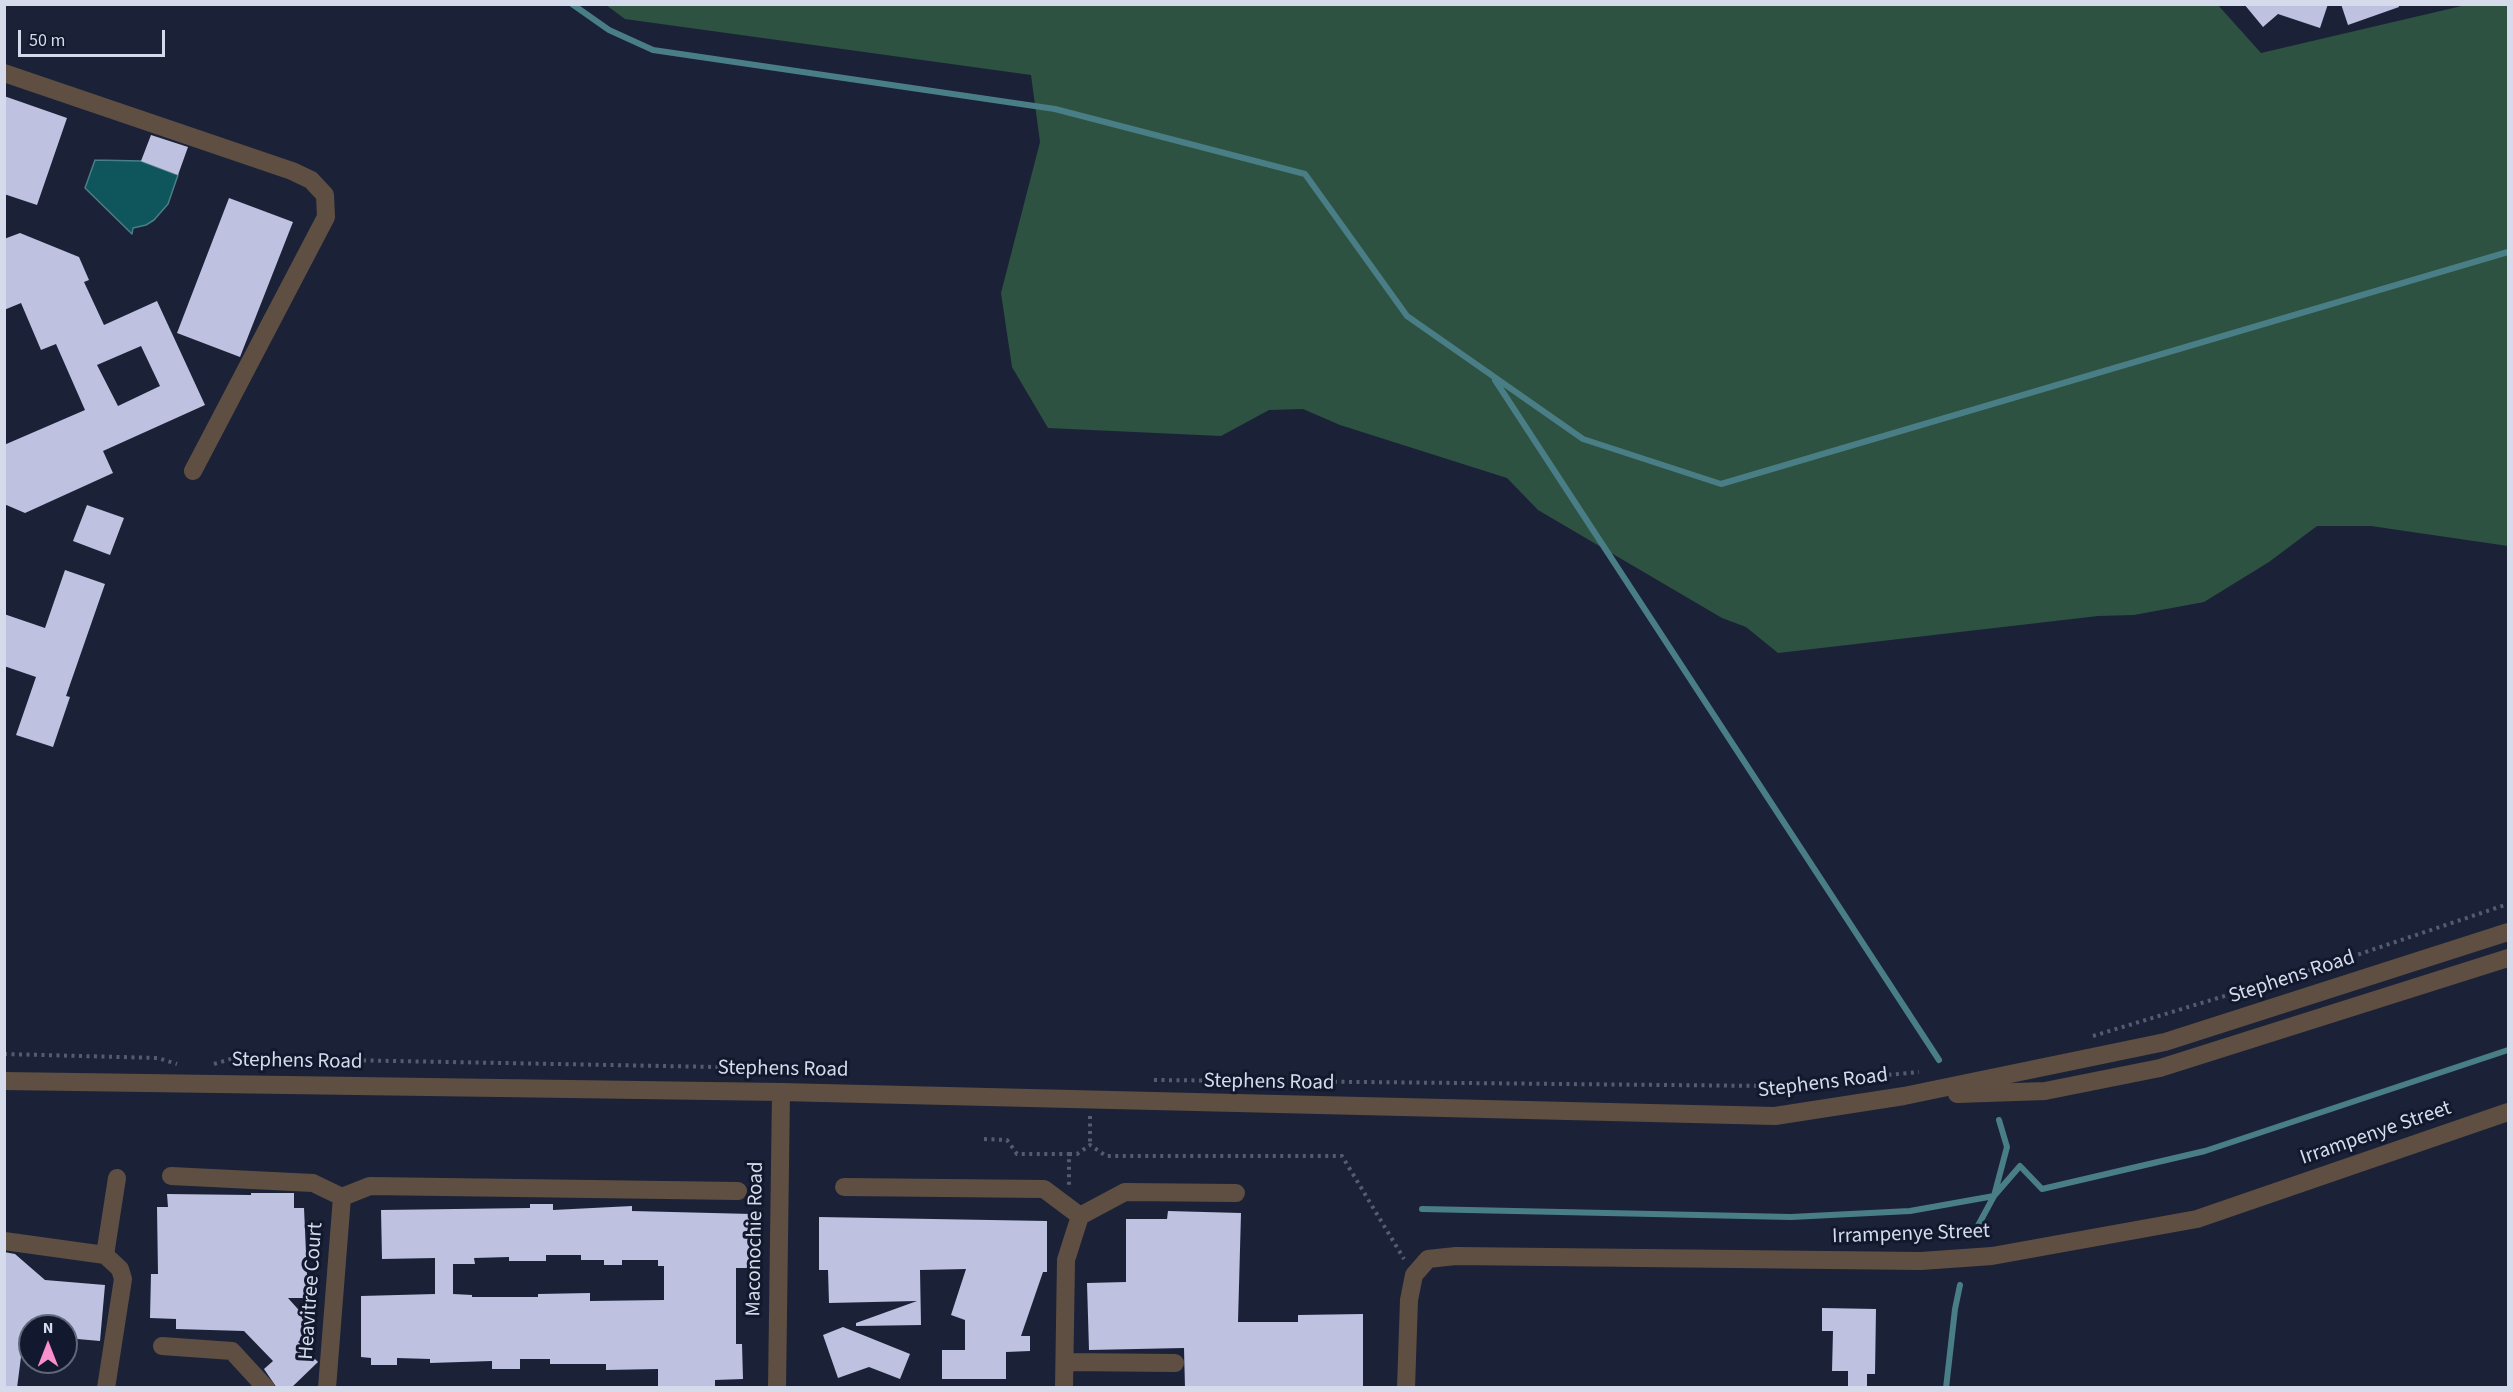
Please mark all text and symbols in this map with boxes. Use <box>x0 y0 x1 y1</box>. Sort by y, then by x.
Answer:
scale bar <box>21 18 168 56</box>
text: 50 m <box>29 28 65 53</box>
street label: Stephens Road <box>2226 946 2358 1010</box>
street label: Stephens Road <box>231 1048 363 1076</box>
street label: Stephens Road <box>717 1056 849 1084</box>
street label: Stephens Road <box>1756 1064 1890 1104</box>
street label: Stephens Road <box>1203 1069 1335 1097</box>
street label: Irrampenye Street <box>2297 1096 2455 1172</box>
street label: Maconochie Road <box>742 1161 770 1317</box>
street label: Irrampenye Street <box>1832 1220 1990 1250</box>
street label: Heavitree Court <box>295 1221 329 1361</box>
north arrow <box>18 1314 78 1374</box>
text: N <box>43 1317 53 1339</box>

